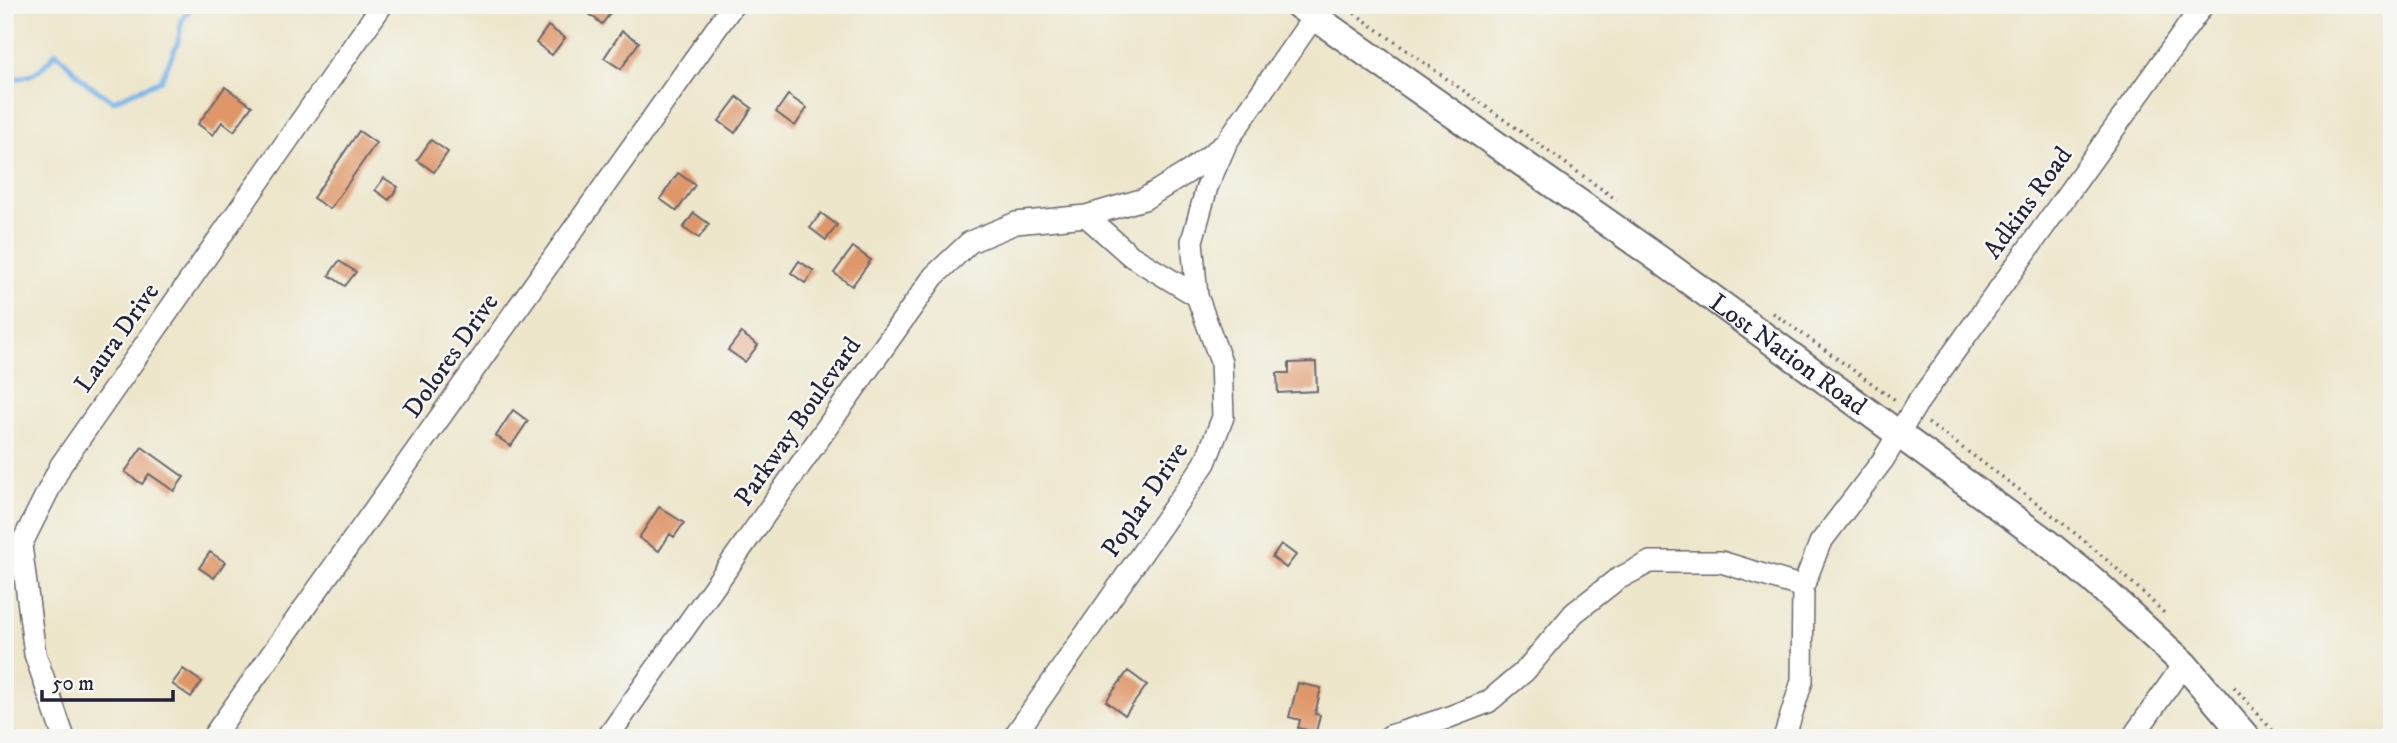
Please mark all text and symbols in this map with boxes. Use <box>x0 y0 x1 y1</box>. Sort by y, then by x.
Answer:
street label: Adkins Road <box>1976 140 2080 265</box>
street label: Laura Drive <box>67 277 167 399</box>
street label: Dolores Drive <box>396 287 506 425</box>
street label: Lost Nation Road <box>1703 287 1873 423</box>
street label: Parkway Boulevard <box>728 331 869 513</box>
street label: Poplar Drive <box>1095 436 1196 564</box>
scale bar <box>42 659 173 703</box>
text: 50 m <box>52 671 94 697</box>

